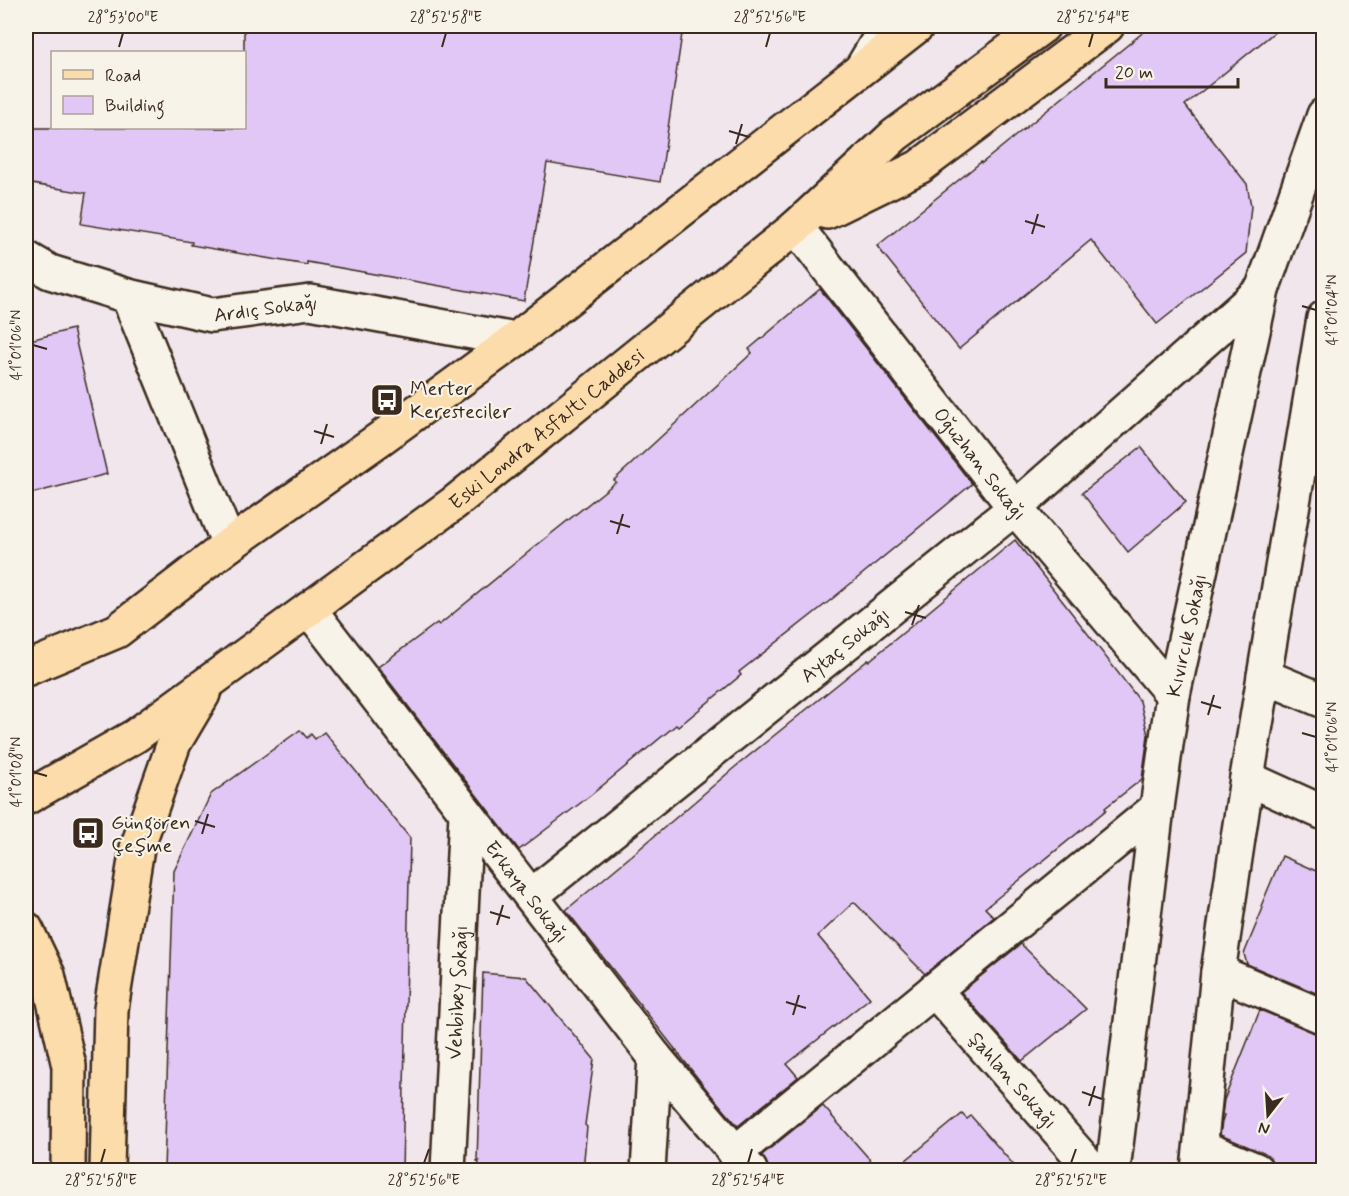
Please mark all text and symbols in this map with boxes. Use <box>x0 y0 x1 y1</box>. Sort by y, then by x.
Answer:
text: 28°53'00"E <box>88 8 158 28</box>
text: 28°52'58"E <box>410 8 482 28</box>
text: 28°52'56"E <box>734 8 806 28</box>
text: 28°52'54"E <box>1056 8 1130 28</box>
legend <box>51 51 246 129</box>
scale bar <box>1106 51 1238 89</box>
text: 20 m <box>1115 61 1153 85</box>
text: Road <box>105 64 141 88</box>
text: Building <box>105 94 165 120</box>
text: 41°01'04"N <box>1323 274 1343 346</box>
street label: Ardıç Sokağı <box>212 290 320 330</box>
text: 41°01'06"N <box>7 310 27 380</box>
street label: Eski Londra Asfaltı Caddesi <box>444 343 651 517</box>
place label: Merter Keresteciler <box>410 376 512 426</box>
bus stop icon: Merter Keresteciler <box>369 382 405 418</box>
street label: Oğuzhan Sokağı <box>927 402 1032 527</box>
street label: Kıvırcık Sokağı <box>1161 571 1214 700</box>
street label: Aytaç Sokağı <box>795 602 896 690</box>
text: 41°01'06"N <box>1323 702 1343 772</box>
text: 41°01'08"N <box>7 737 27 807</box>
place label: Güngören Çeşme <box>111 810 191 860</box>
bus stop icon: Güngören Çeşme <box>70 815 106 851</box>
street label: Erkaya Sokağı <box>478 836 574 949</box>
street label: Vehbibey Sokağı <box>442 925 475 1060</box>
street label: Şahlan Sokağı <box>962 1026 1063 1135</box>
north arrow <box>1238 1085 1298 1145</box>
text: N <box>1256 1116 1272 1140</box>
text: 28°52'58"E <box>65 1171 137 1191</box>
text: 28°52'56"E <box>388 1171 460 1191</box>
text: 28°52'54"E <box>711 1171 785 1191</box>
text: 28°52'52"E <box>1035 1171 1107 1191</box>

